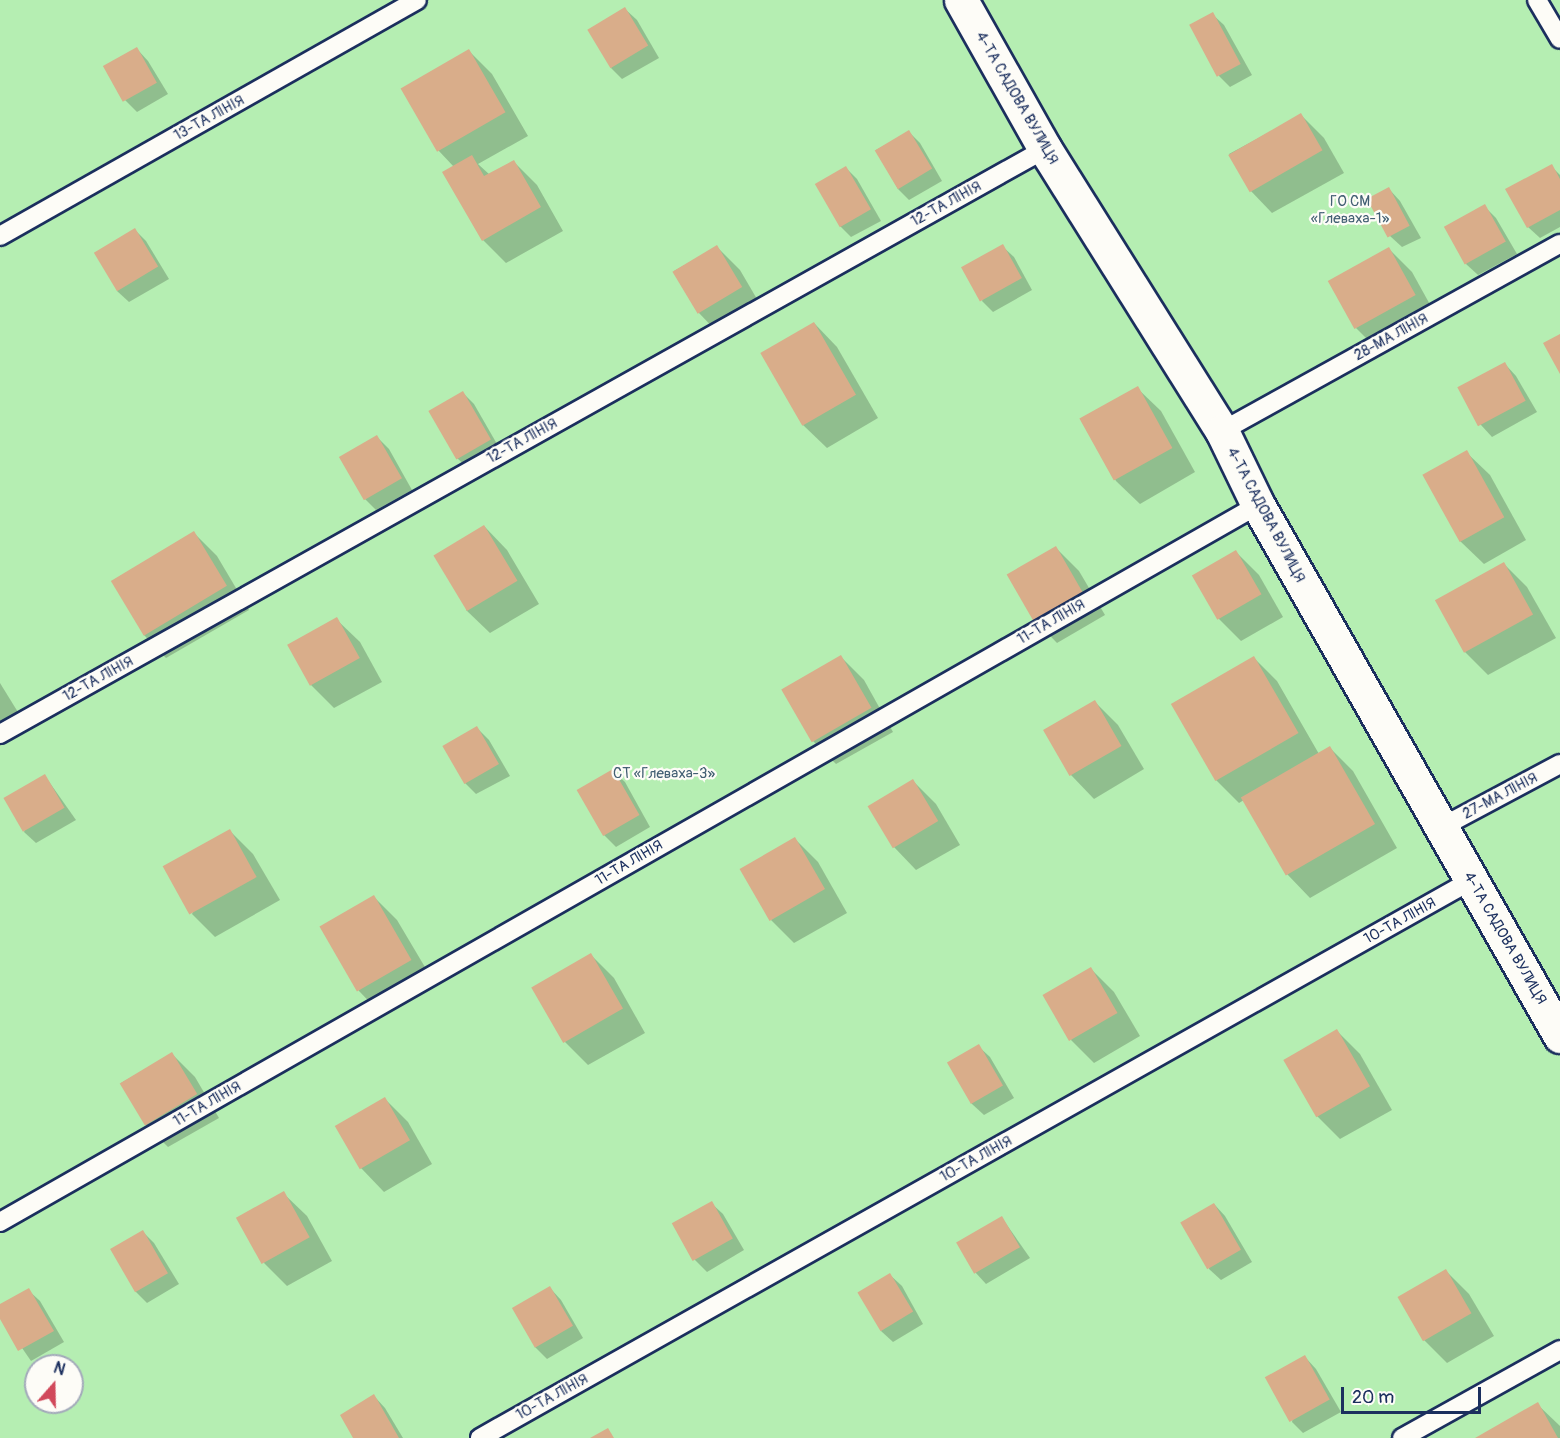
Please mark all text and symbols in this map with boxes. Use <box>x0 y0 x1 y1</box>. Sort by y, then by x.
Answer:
street label: 4-ТА САДОВА ВУЛИЦЯ <box>972 28 1062 168</box>
street label: 13-ТА ЛІНІЯ <box>171 91 247 145</box>
street label: 12-ТА ЛІНІЯ <box>908 177 984 231</box>
park label: ГО СМ «Глеваха-1» <box>1311 192 1389 227</box>
street label: 28-МА ЛІНІЯ <box>1351 309 1431 365</box>
street label: 12-ТА ЛІНІЯ <box>484 414 560 468</box>
street label: 4-ТА САДОВА ВУЛИЦЯ <box>1223 444 1309 586</box>
street label: 11-ТА ЛІНІЯ <box>1014 595 1088 649</box>
street label: 12-ТА ЛІНІЯ <box>60 652 136 706</box>
park label: СТ «Глеваха-3» <box>613 765 715 783</box>
street label: 27-МА ЛІНІЯ <box>1460 769 1540 823</box>
street label: 11-ТА ЛІНІЯ <box>592 836 666 890</box>
street label: 4-ТА САДОВА ВУЛИЦЯ <box>1460 868 1550 1008</box>
street label: 10-ТА ЛІНІЯ <box>1361 894 1439 948</box>
street label: 11-ТА ЛІНІЯ <box>170 1077 244 1131</box>
street label: 10-ТА ЛІНІЯ <box>937 1132 1015 1186</box>
north arrow <box>24 1354 84 1414</box>
text: N <box>51 1358 68 1380</box>
street label: 10-ТА ЛІНІЯ <box>513 1370 591 1424</box>
scale bar <box>1344 1375 1484 1413</box>
text: 20 m <box>1352 1386 1394 1409</box>

